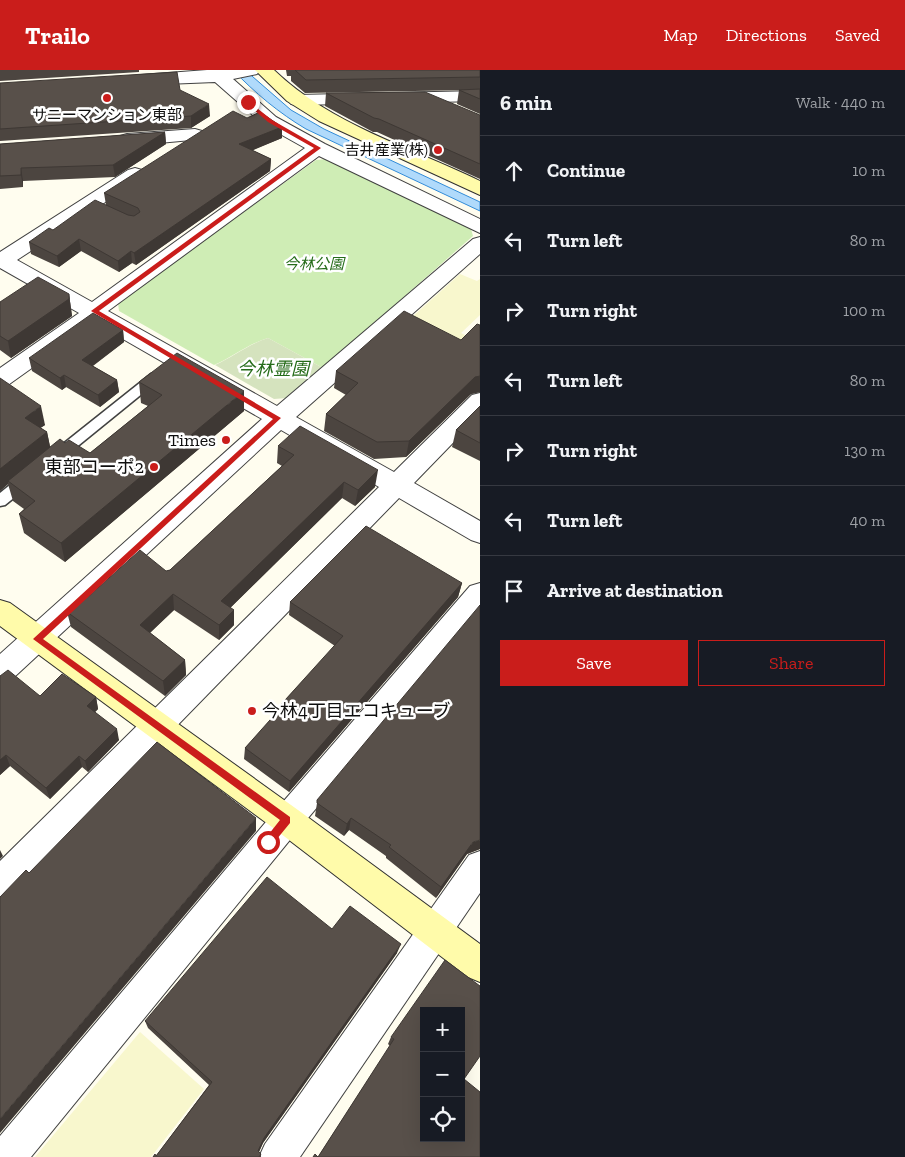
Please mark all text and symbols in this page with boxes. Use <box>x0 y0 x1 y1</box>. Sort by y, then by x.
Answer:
text: Trailo <box>25 21 90 50</box>
text: Map <box>663 24 698 46</box>
text: Directions <box>726 24 807 46</box>
text: Saved <box>835 24 880 46</box>
text: 6 min <box>500 90 552 115</box>
route end <box>237 91 260 114</box>
marker: サニーマンション東部 <box>101 92 113 104</box>
text: Walk · 440 m <box>796 93 885 112</box>
place label: サニーマンション東部 <box>32 106 182 124</box>
place label: 吉井産業(株) <box>345 141 428 159</box>
marker: 吉井産業(株) <box>432 144 444 156</box>
icon: ahead <box>500 157 528 185</box>
text: Continue <box>547 159 625 182</box>
text: 10 m <box>852 161 885 180</box>
icon: left <box>500 227 528 255</box>
text: Turn left <box>547 229 622 252</box>
text: 80 m <box>850 231 885 250</box>
park label: 今林公園 <box>284 255 346 273</box>
icon: right <box>500 297 528 325</box>
text: Turn right <box>547 299 637 322</box>
text: 100 m <box>843 301 885 320</box>
park label: 今林霊園 <box>237 358 312 380</box>
icon: left <box>500 367 528 395</box>
text: Turn left <box>547 369 622 392</box>
text: 80 m <box>850 371 885 390</box>
place label: Times <box>168 429 216 451</box>
marker: Times <box>220 434 232 446</box>
icon: right <box>500 437 528 465</box>
text: Turn right <box>547 439 637 462</box>
text: 130 m <box>844 441 885 460</box>
place label: 東部コーポ2 <box>45 456 144 478</box>
marker: 東部コーポ2 <box>148 461 160 473</box>
icon: left <box>500 507 528 535</box>
text: Turn left <box>547 509 622 532</box>
text: 40 m <box>850 511 885 530</box>
icon: arrive <box>500 577 528 605</box>
text: Arrive at destination <box>547 579 723 602</box>
button: Save <box>500 640 688 686</box>
button: Share <box>698 640 885 686</box>
place label: 今林4丁目エコキューブ <box>262 700 451 722</box>
marker: 今林4丁目エコキューブ <box>246 705 258 717</box>
route start <box>257 831 280 854</box>
map controls <box>420 1007 465 1142</box>
button: + <box>420 1007 465 1052</box>
button: − <box>420 1052 465 1097</box>
button: locate <box>420 1097 465 1142</box>

